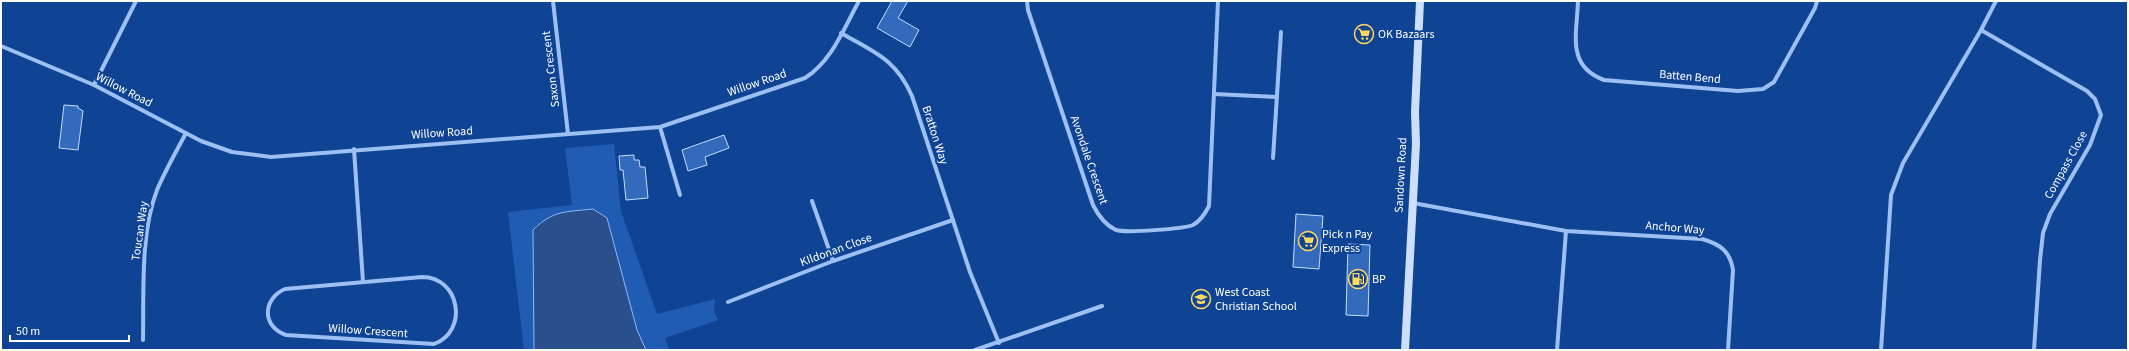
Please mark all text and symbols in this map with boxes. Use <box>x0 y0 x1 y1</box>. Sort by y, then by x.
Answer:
supermarket icon: OK Bazaars <box>1353 23 1375 45</box>
place label: OK Bazaars <box>1378 26 1435 43</box>
street label: Saxon Crescent <box>538 30 564 108</box>
street label: Willow Road <box>725 65 789 101</box>
street label: Batten Bend <box>1658 66 1722 88</box>
street label: Willow Road <box>93 68 155 112</box>
street label: Bratton Way <box>918 103 953 167</box>
street label: Avondale Crescent <box>1066 113 1112 207</box>
street label: Willow Road <box>411 122 473 144</box>
street label: Compass Close <box>2040 128 2092 202</box>
street label: Sandown Road <box>1391 137 1411 213</box>
street label: Toucan Way <box>127 200 153 262</box>
street label: Anchor Way <box>1645 217 1706 239</box>
place label: Pick n Pay Express <box>1322 226 1373 257</box>
street label: KIldonan Close <box>798 229 874 271</box>
supermarket icon: Pick n Pay Express <box>1297 230 1319 252</box>
fuel station icon: BP <box>1347 268 1369 290</box>
place label: BP <box>1372 271 1386 288</box>
place label: West Coast Christian School <box>1215 284 1297 315</box>
school or university icon: West Coast Christian School <box>1190 288 1212 310</box>
scale bar <box>10 317 129 343</box>
street label: Willow Crescent <box>328 320 408 342</box>
text: 50 m <box>16 323 40 340</box>

